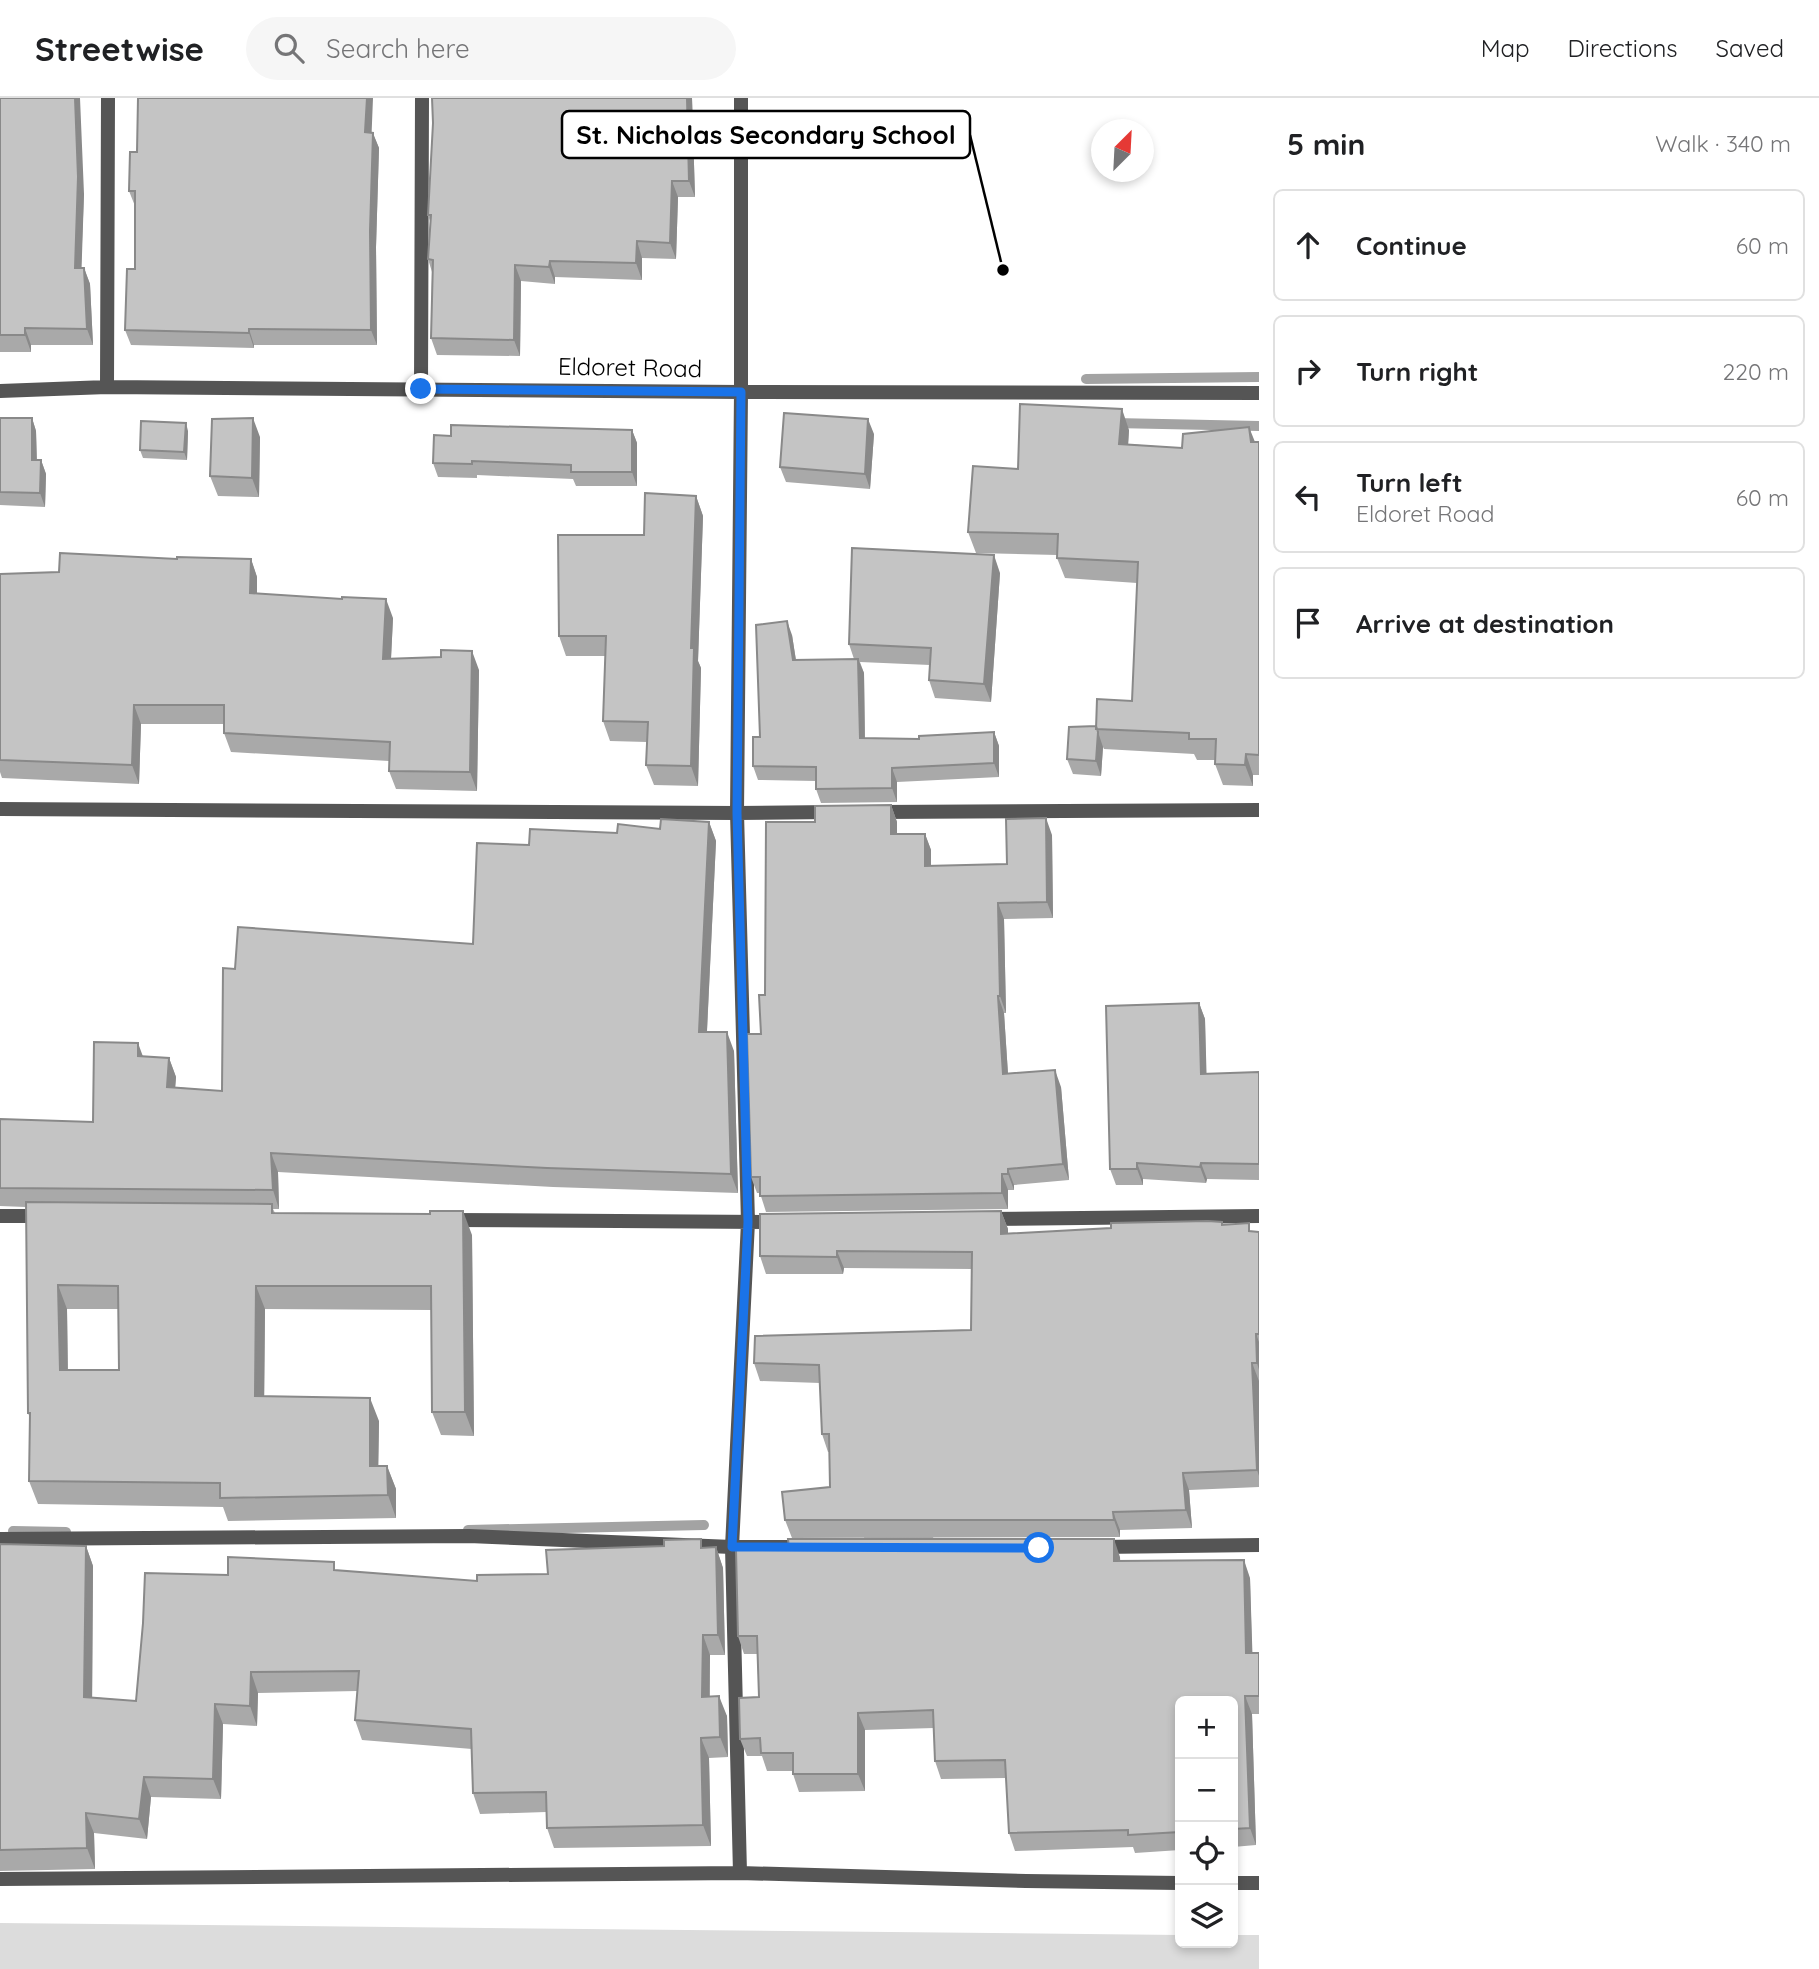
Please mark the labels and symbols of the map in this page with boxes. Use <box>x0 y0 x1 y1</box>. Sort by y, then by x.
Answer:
callout: St. Nicholas Secondary School <box>562 111 970 158</box>
text: St. Nicholas Secondary School <box>576 118 956 151</box>
north arrow <box>1091 119 1154 182</box>
street label: Eldoret Road <box>558 351 703 383</box>
route end <box>405 373 436 404</box>
route start <box>1023 1532 1054 1563</box>

